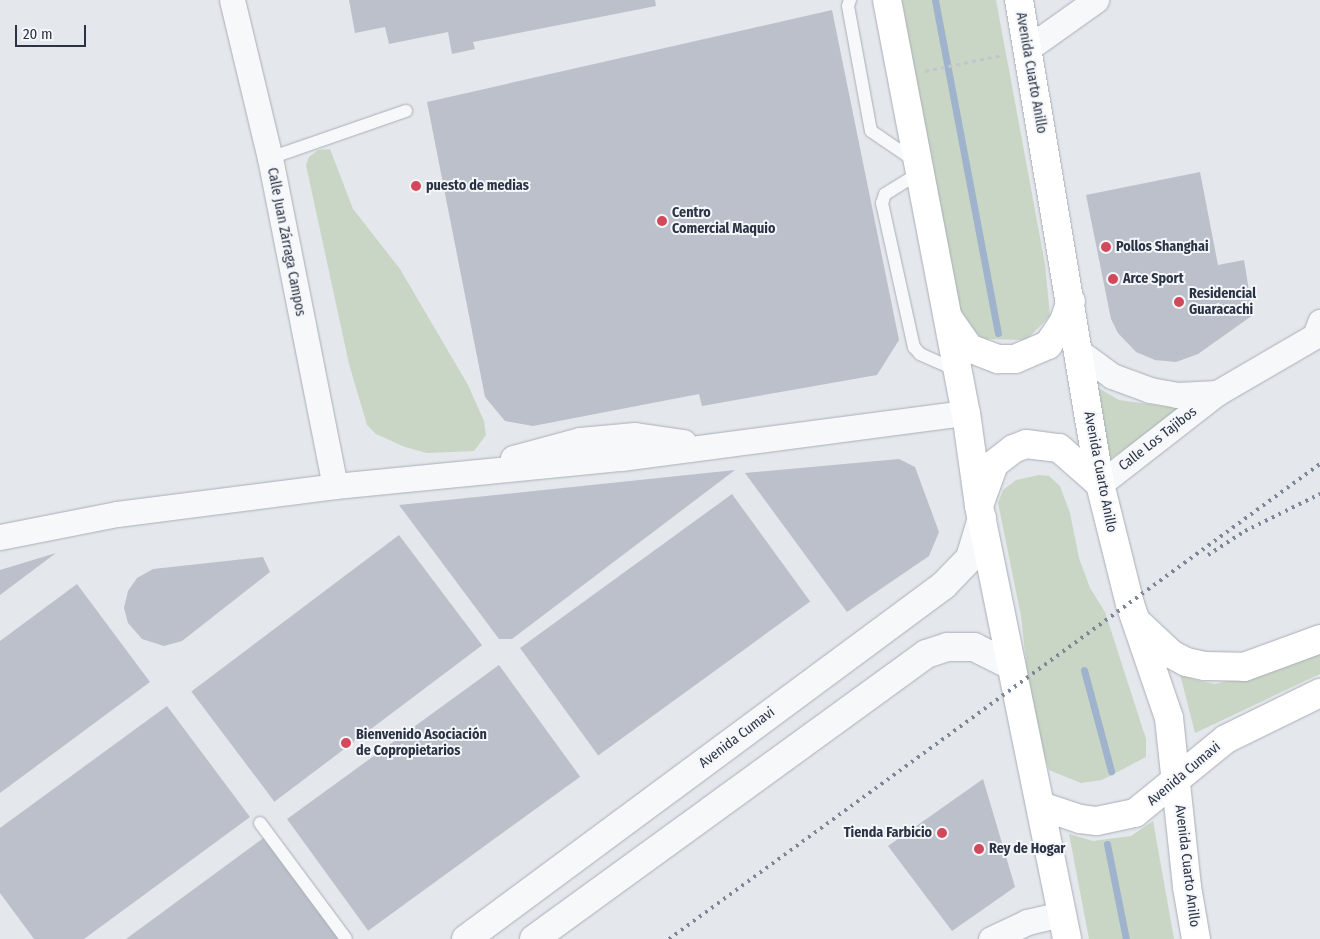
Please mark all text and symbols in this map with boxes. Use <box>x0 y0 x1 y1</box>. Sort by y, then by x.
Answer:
street label: Avenida Cuarto Anillo <box>1012 11 1050 135</box>
scale bar <box>18 15 89 47</box>
text: 20 m <box>23 25 53 43</box>
street label: Calle Juan Zárraga Campos <box>263 166 309 318</box>
place label: puesto de medias <box>426 178 529 194</box>
marker: puesto de medias <box>410 180 422 192</box>
place label: Centro Comercial Maquio <box>672 205 775 238</box>
marker: Centro Comercial Maquio <box>656 215 668 227</box>
place label: Pollos Shanghai <box>1116 239 1209 255</box>
marker: Pollos Shanghai <box>1100 241 1112 253</box>
place label: Arce Sport <box>1123 271 1184 287</box>
marker: Arce Sport <box>1107 273 1119 285</box>
place label: Residencial Guaracachi <box>1189 286 1256 318</box>
marker: Residencial Guaracachi <box>1173 296 1185 308</box>
street label: Calle Los Tajibos <box>1116 403 1200 475</box>
street label: Avenida Cuarto Anillo <box>1080 410 1120 534</box>
street label: Avenida Cumavi <box>696 704 778 772</box>
place label: Bienvenido Asociación de Copropietarios <box>356 727 487 760</box>
marker: Bienvenido Asociación de Copropietarios <box>340 737 352 749</box>
street label: Avenida Cumavi <box>1144 739 1224 809</box>
street label: Avenida Cuarto Anillo <box>1171 804 1203 928</box>
place label: Tienda Farbicio <box>844 825 932 841</box>
marker: Tienda Farbicio <box>936 827 948 839</box>
place label: Rey de Hogar <box>989 841 1065 857</box>
marker: Rey de Hogar <box>973 843 985 855</box>

